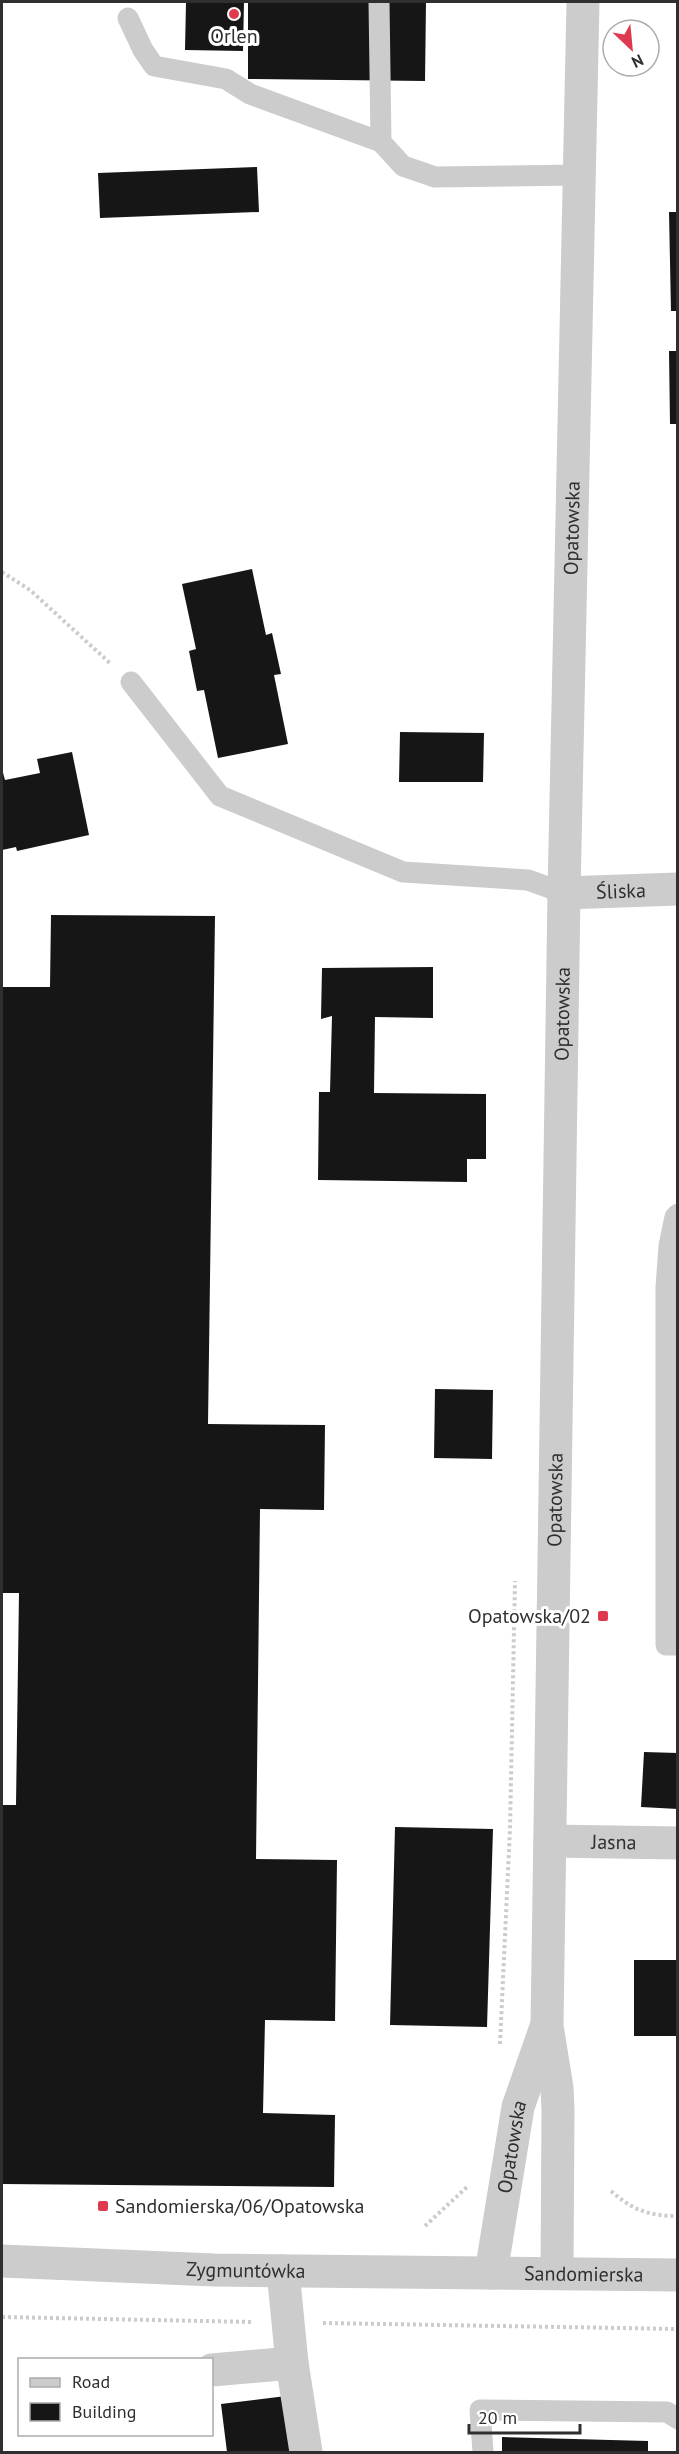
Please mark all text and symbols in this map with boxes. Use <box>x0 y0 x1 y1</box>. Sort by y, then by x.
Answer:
marker: Orlen <box>227 7 241 21</box>
north arrow <box>601 18 661 78</box>
place label: Orlen <box>210 23 258 49</box>
text: N <box>628 50 647 73</box>
street label: Opatowska <box>558 481 586 575</box>
street label: Śliska <box>596 877 646 905</box>
street label: Opatowska <box>548 967 576 1061</box>
street label: Opatowska <box>541 1453 569 1547</box>
place label: Opatowska/02 <box>468 1603 591 1629</box>
marker: Opatowska/02 <box>596 1609 610 1623</box>
street label: Jasna <box>590 1829 637 1855</box>
street label: Opatowska <box>491 2096 533 2195</box>
place label: Sandomierska/06/Opatowska <box>115 2193 365 2219</box>
marker: Sandomierska/06/Opatowska <box>96 2199 110 2213</box>
street label: Zygmuntówka <box>186 2256 306 2284</box>
street label: Sandomierska <box>524 2260 644 2288</box>
legend <box>18 2358 213 2436</box>
text: Road <box>72 2370 110 2393</box>
scale bar <box>469 2397 580 2435</box>
text: Building <box>72 2400 136 2423</box>
text: 20 m <box>478 2406 517 2429</box>

